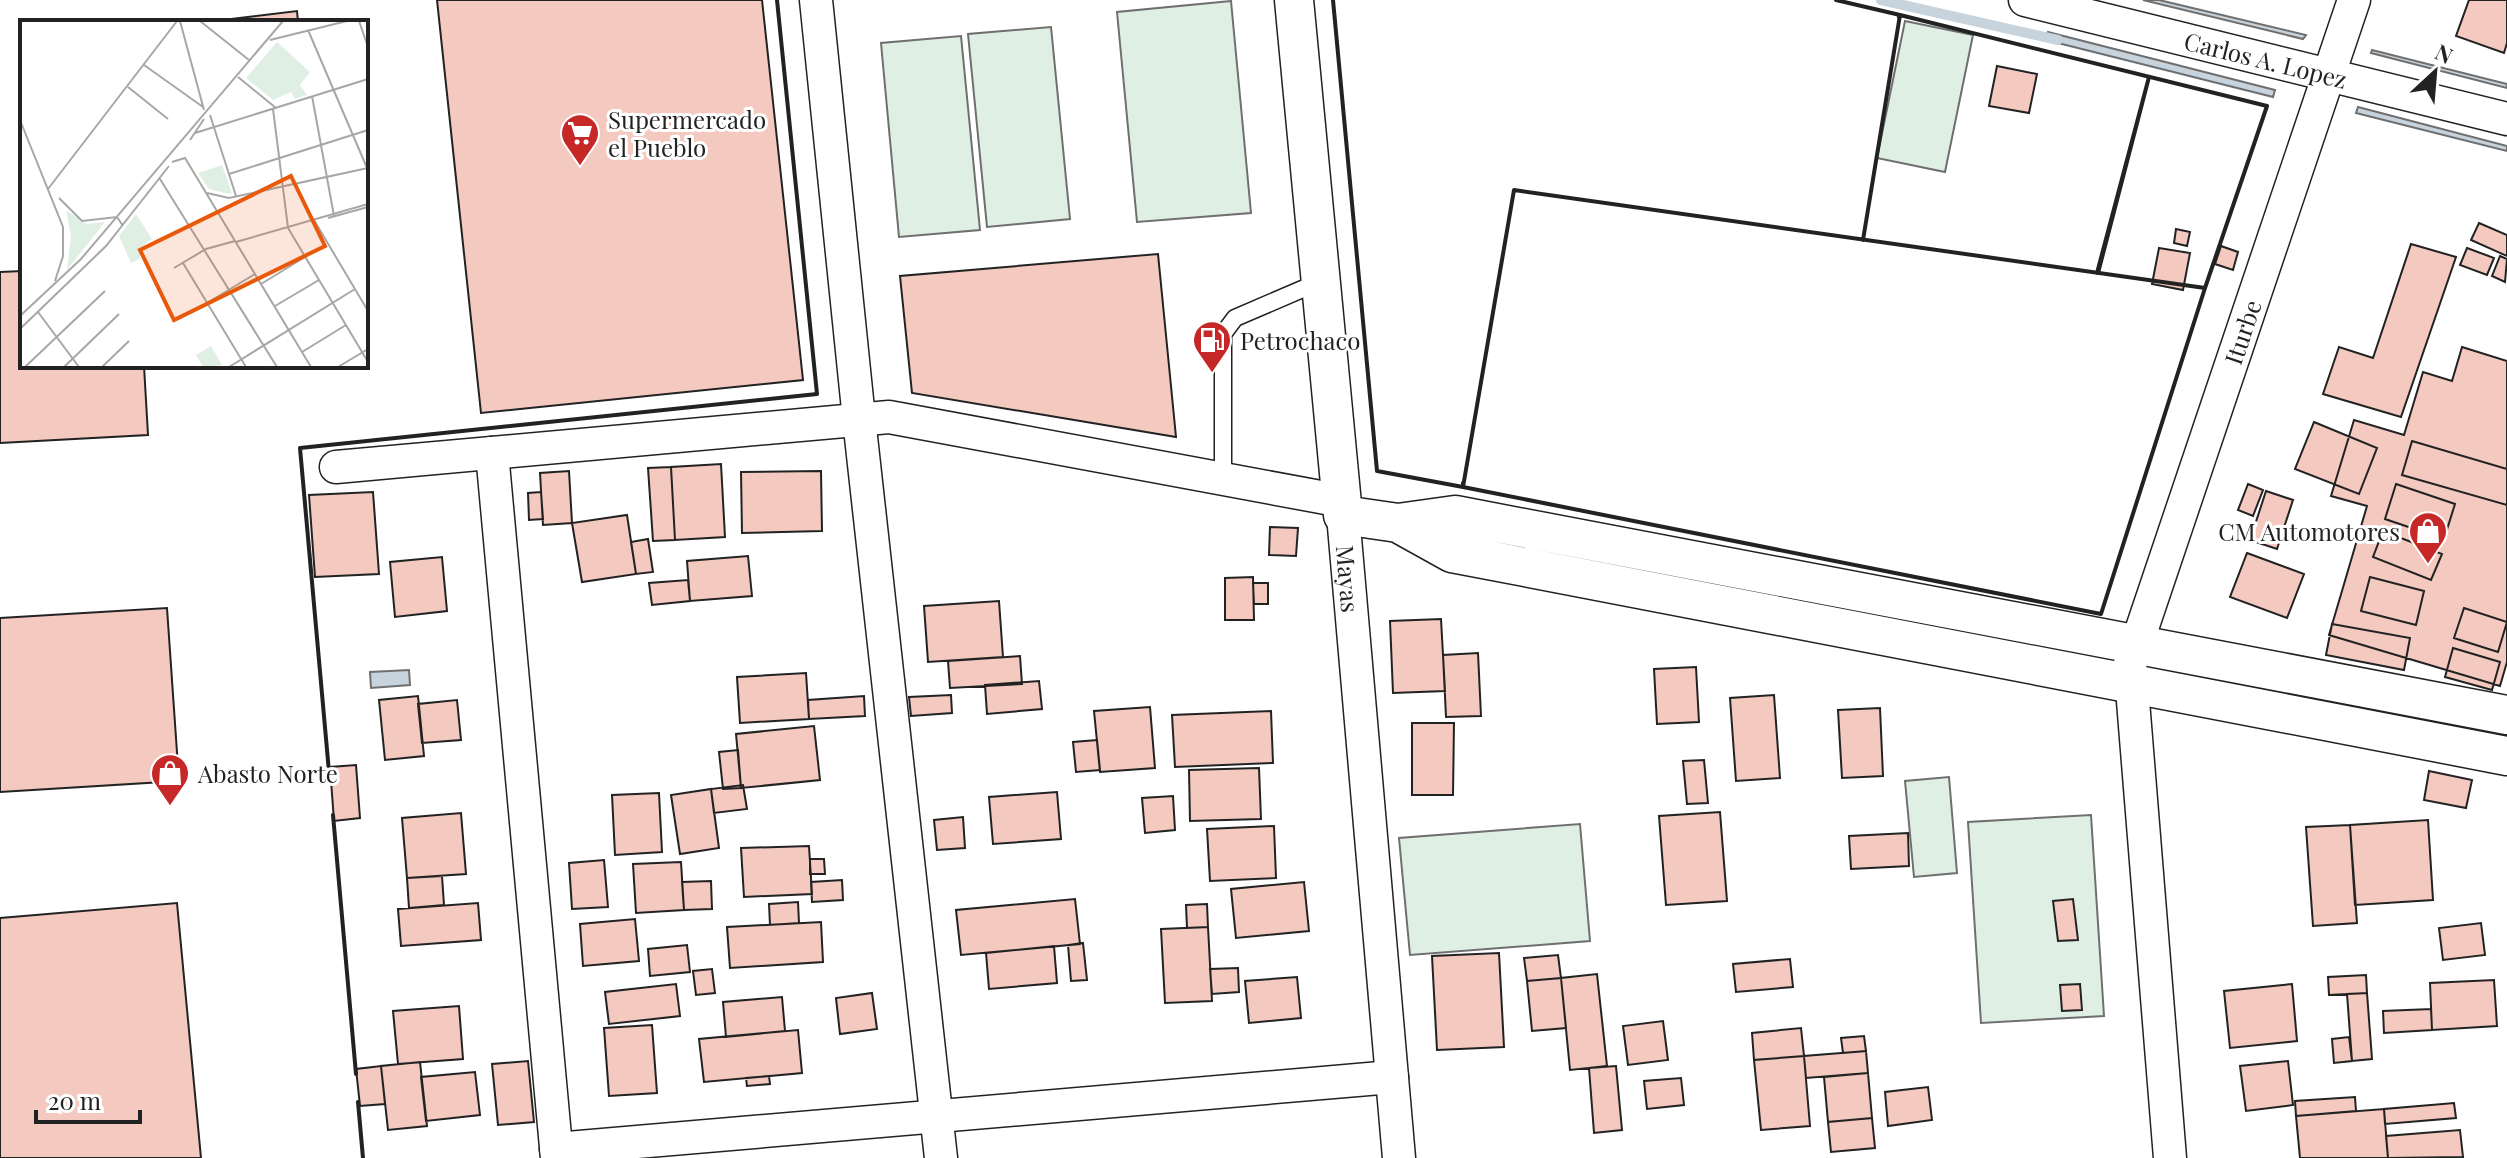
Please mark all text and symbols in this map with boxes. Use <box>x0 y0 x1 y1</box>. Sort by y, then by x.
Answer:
inset map <box>20 20 368 368</box>
street label: Carlos A. Lopez <box>2181 24 2350 95</box>
north arrow <box>2395 32 2475 112</box>
text: N <box>2430 36 2458 70</box>
place label: Supermercado el Pueblo <box>608 103 766 163</box>
supermarket icon: Supermercado el Pueblo <box>559 112 601 167</box>
street label: Iturbe <box>2216 295 2268 369</box>
fuel station icon: Petrochaco <box>1191 319 1233 374</box>
place label: Petrochaco <box>1240 324 1360 356</box>
shop icon: CM Automotores <box>2407 510 2449 565</box>
place label: CM Automotores <box>2218 515 2400 547</box>
street label: Mayas <box>1330 544 1367 614</box>
shop icon: Abasto Norte <box>149 752 191 807</box>
place label: Abasto Norte <box>197 757 338 789</box>
scale bar <box>36 1074 140 1124</box>
text: 20 m <box>48 1084 101 1116</box>

